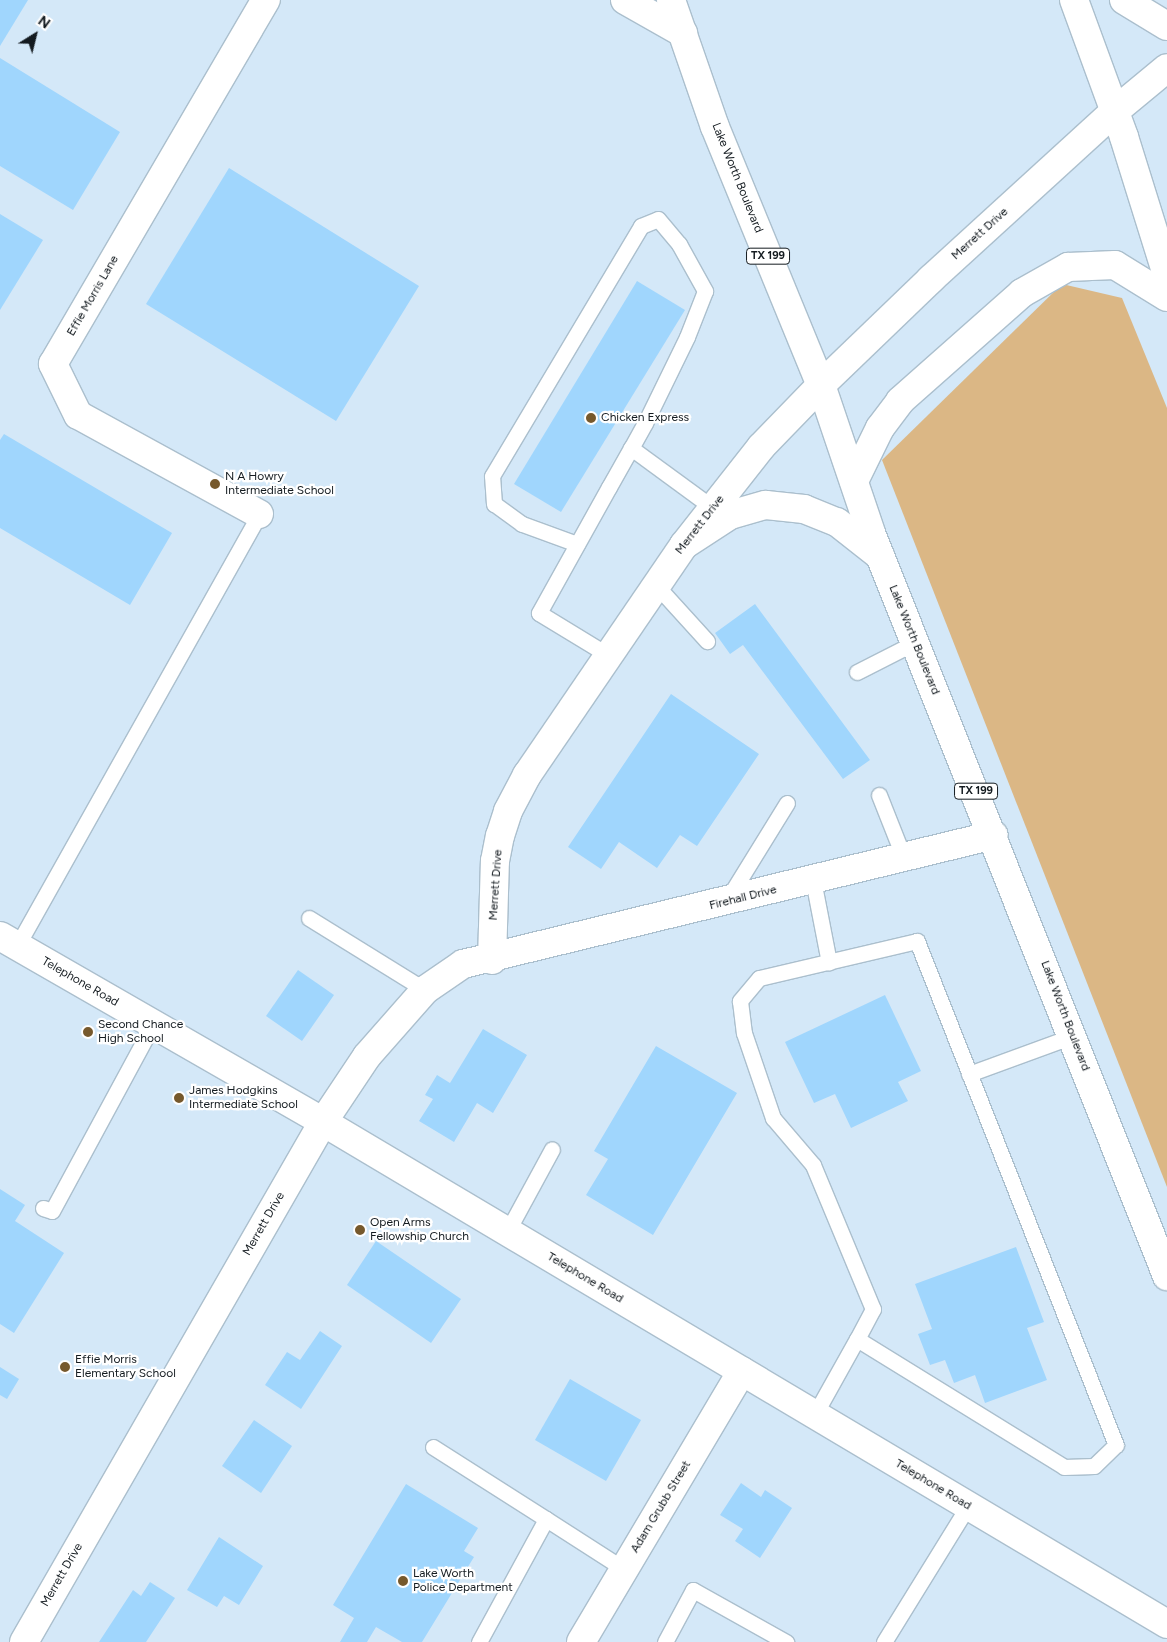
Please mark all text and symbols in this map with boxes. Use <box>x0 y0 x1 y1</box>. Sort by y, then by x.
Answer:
north arrow <box>10 10 60 60</box>
text: N <box>35 12 53 33</box>
street label: Lake Worth Boulevard <box>708 121 766 235</box>
street label: Merrett Drive <box>949 205 1011 263</box>
road number: TX 199 <box>746 248 790 264</box>
street label: Effie Morris Lane <box>64 253 122 339</box>
place label: Chicken Express <box>601 411 689 425</box>
marker: Chicken Express <box>585 412 597 424</box>
place label: N A Howry Intermediate School <box>225 470 334 498</box>
marker: N A Howry Intermediate School <box>209 478 221 490</box>
street label: Merrett Drive <box>672 493 728 557</box>
street label: Lake Worth Boulevard <box>885 583 943 697</box>
road number: TX 199 <box>954 782 998 799</box>
street label: Merrett Drive <box>486 849 506 921</box>
street label: Firehall Drive <box>708 883 778 913</box>
street label: Telephone Road <box>39 954 121 1010</box>
street label: Lake Worth Boulevard <box>1037 959 1093 1073</box>
place label: Second Chance High School <box>98 1018 183 1046</box>
marker: Second Chance High School <box>82 1026 94 1038</box>
place label: James Hodgkins Intermediate School <box>189 1084 298 1112</box>
marker: James Hodgkins Intermediate School <box>173 1092 185 1104</box>
street label: Merrett Drive <box>240 1190 288 1258</box>
place label: Open Arms Fellowship Church <box>370 1216 469 1244</box>
marker: Open Arms Fellowship Church <box>354 1224 366 1236</box>
street label: Telephone Road <box>544 1250 626 1306</box>
place label: Effie Morris Elementary School <box>75 1353 176 1381</box>
marker: Effie Morris Elementary School <box>59 1361 71 1373</box>
street label: Telephone Road <box>892 1457 974 1513</box>
street label: Adam Grubb Street <box>628 1458 694 1556</box>
street label: Merrett Drive <box>38 1541 86 1609</box>
place label: Lake Worth Police Department <box>413 1567 513 1595</box>
marker: Lake Worth Police Department <box>397 1575 409 1587</box>

